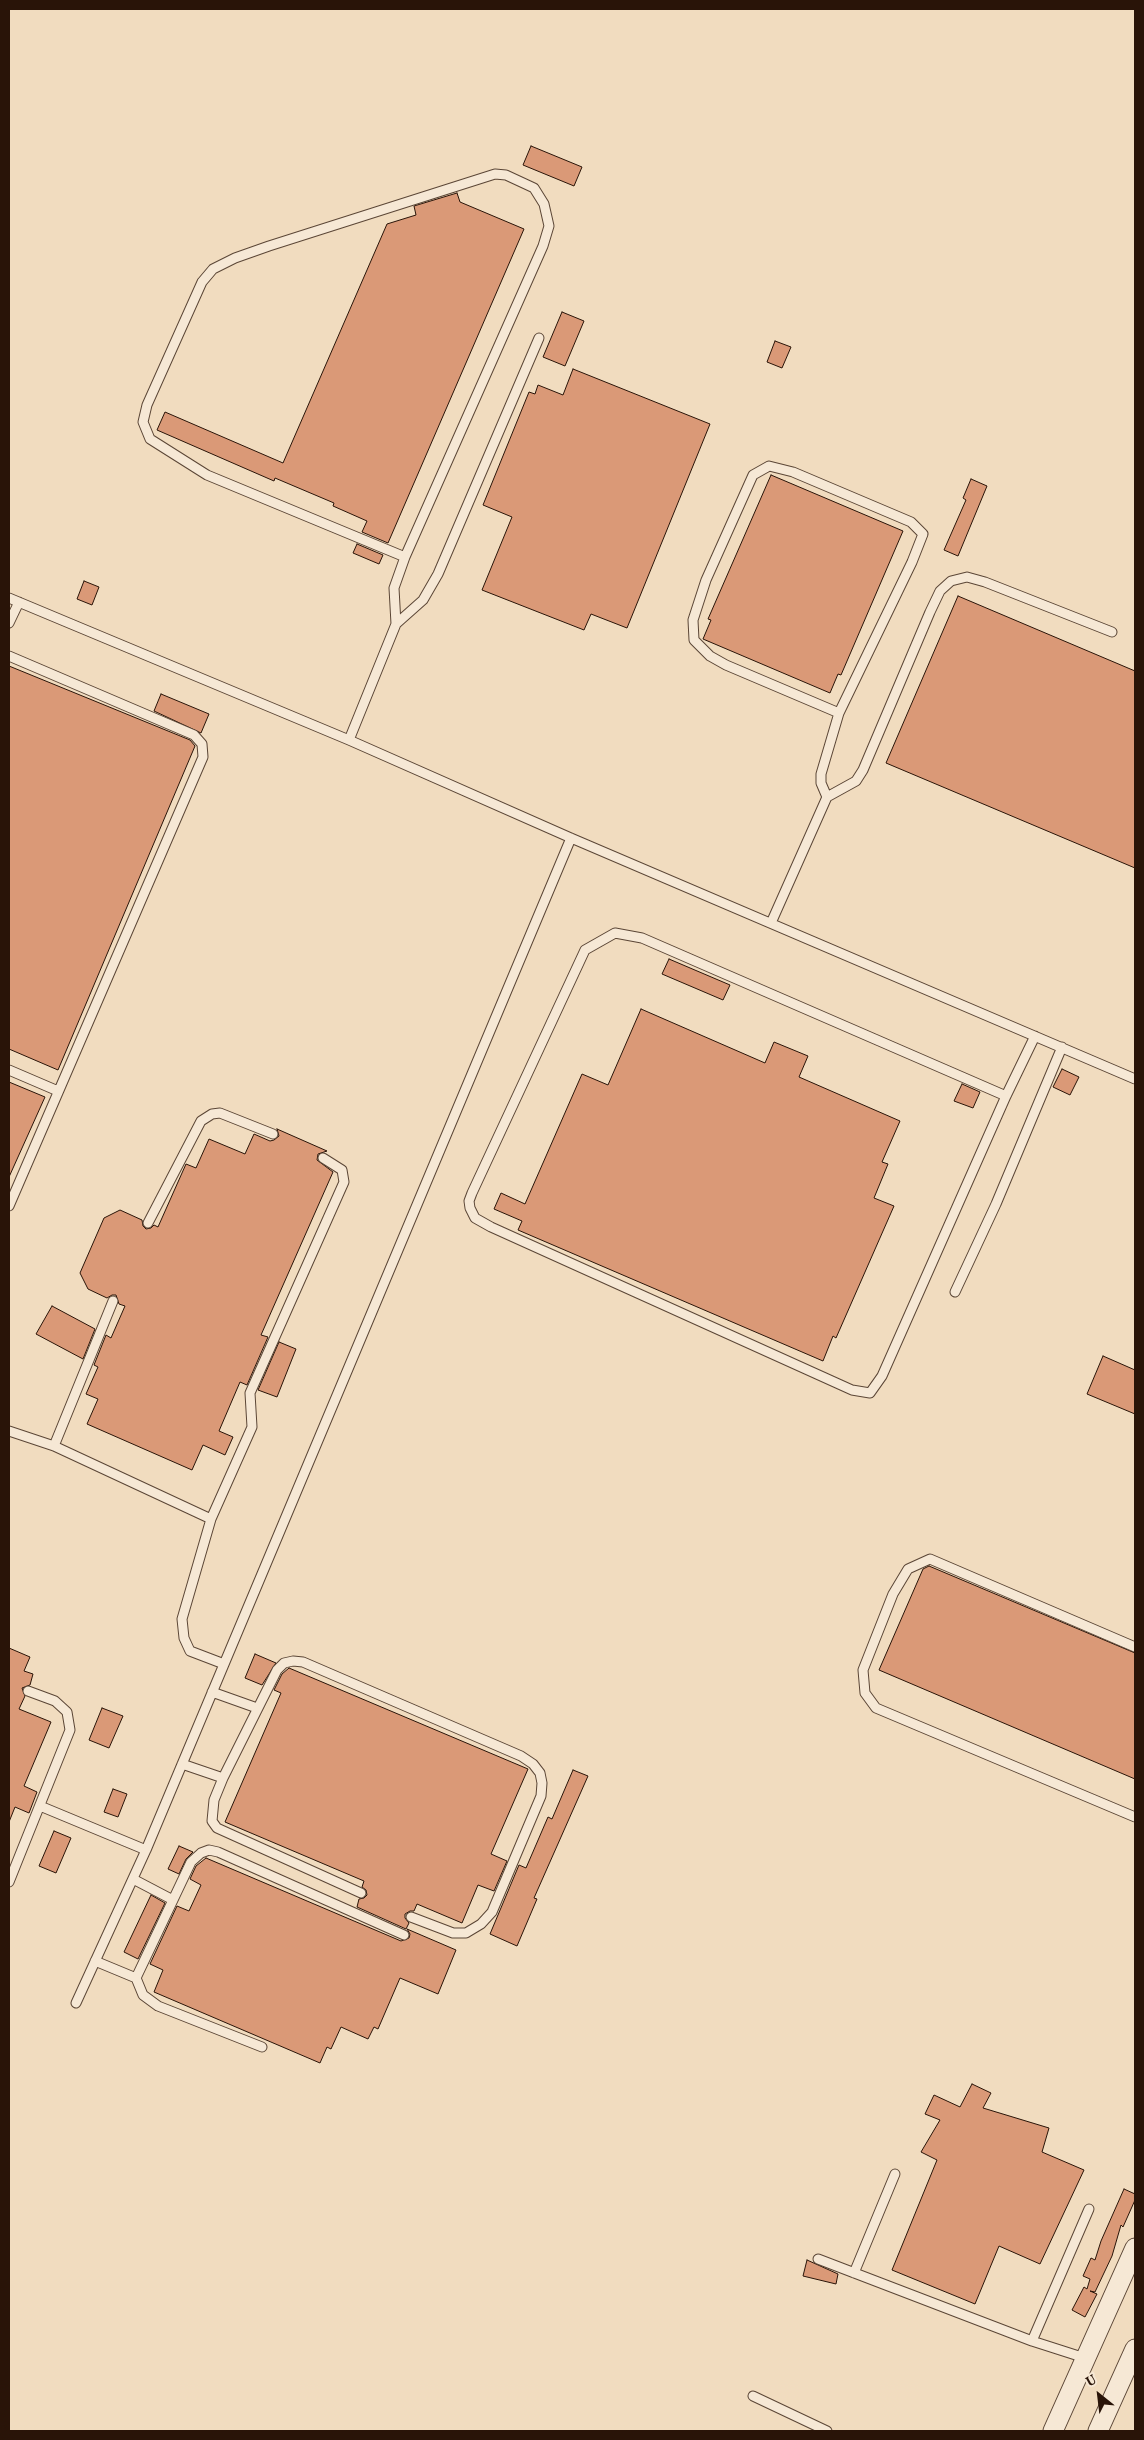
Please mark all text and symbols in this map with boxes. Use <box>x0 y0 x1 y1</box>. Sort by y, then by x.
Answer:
north arrow <box>1074 2370 1124 2420</box>
text: U <box>1083 2371 1100 2392</box>

